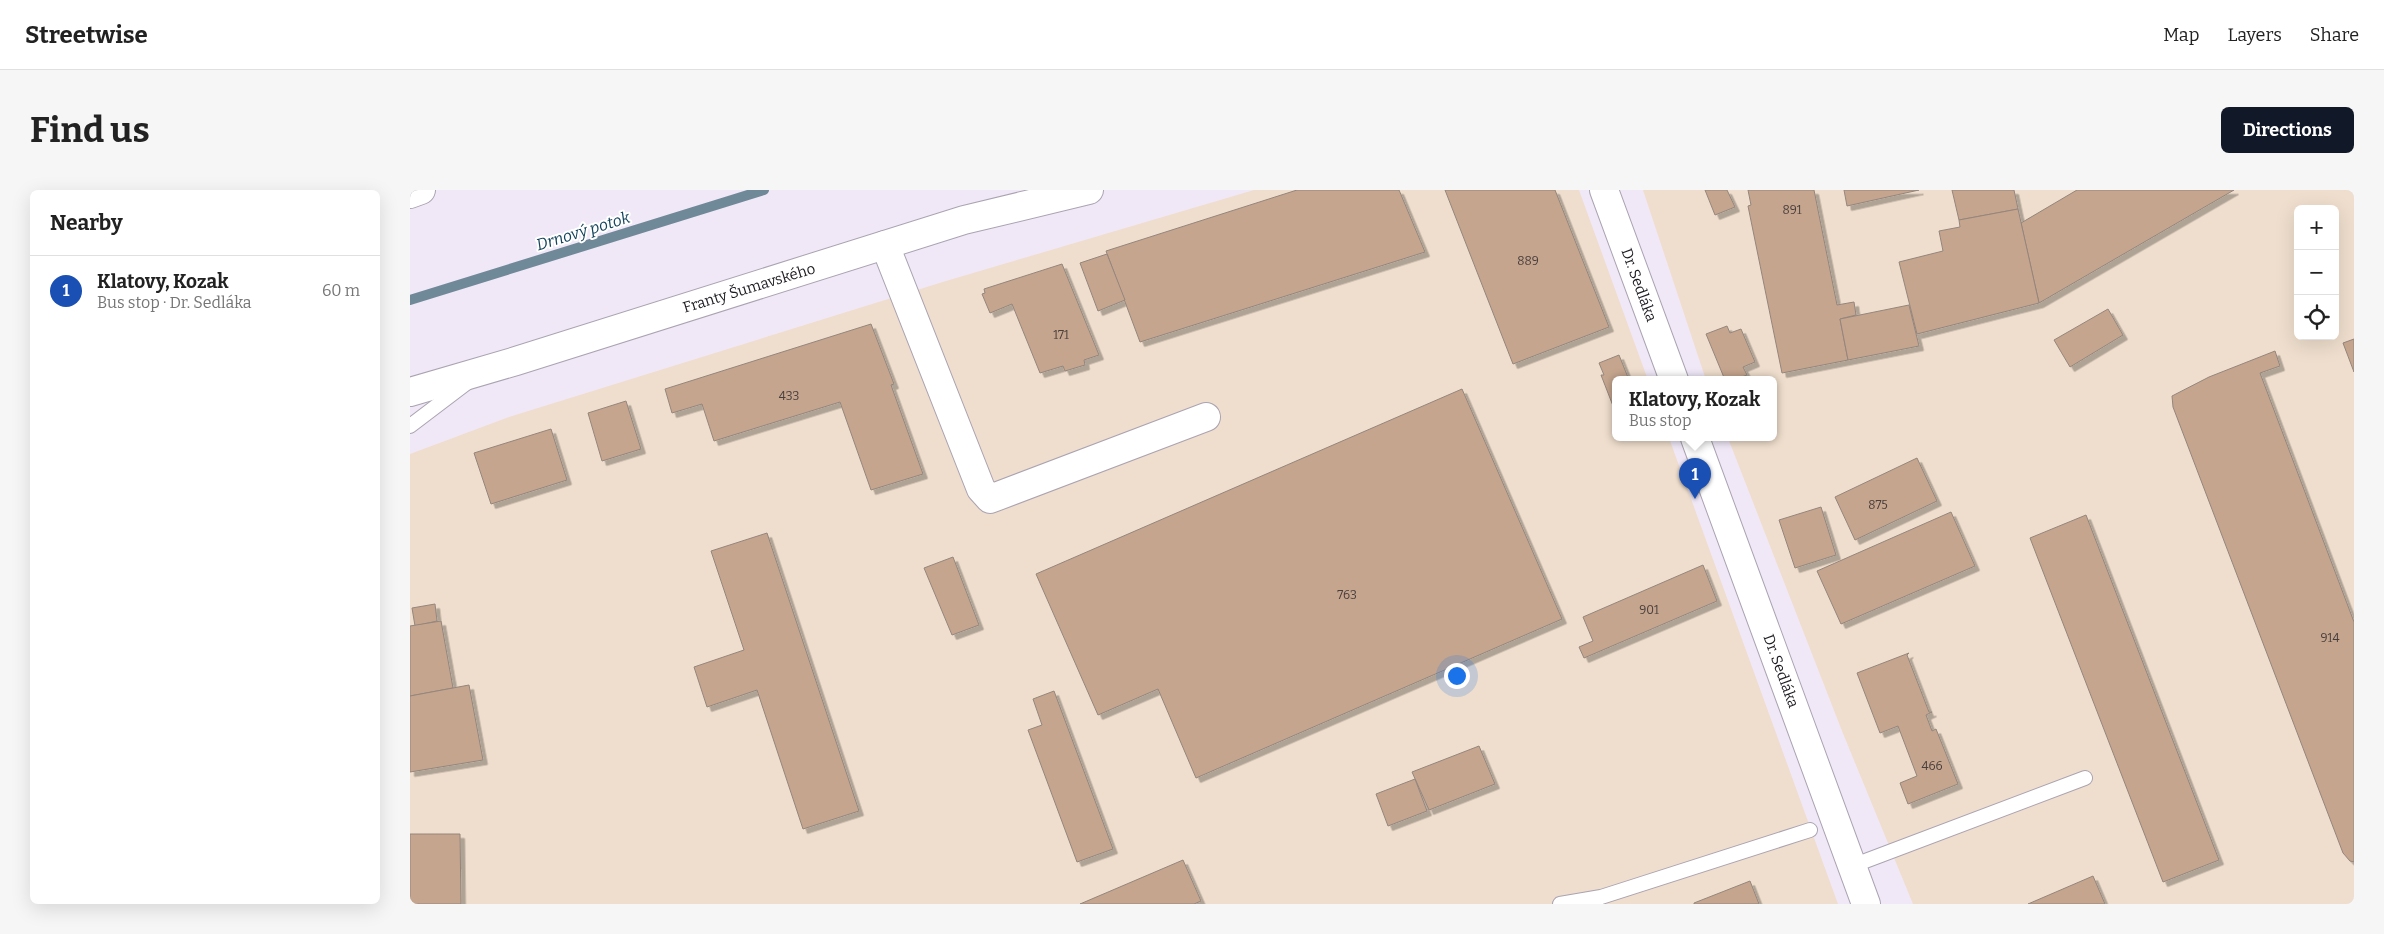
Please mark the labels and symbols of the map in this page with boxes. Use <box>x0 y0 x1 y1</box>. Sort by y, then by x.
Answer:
house number: 891 <box>1782 203 1802 217</box>
water label: Drnový potok <box>534 208 632 254</box>
street label: Dr. Sedláka <box>1617 246 1661 324</box>
house number: 889 <box>1517 254 1539 268</box>
street label: Franty Šumavského <box>681 259 817 317</box>
house number: 171 <box>1053 328 1069 342</box>
house number: 433 <box>779 389 799 403</box>
pin: 1 <box>1679 458 1711 499</box>
house number: 875 <box>1868 498 1888 512</box>
house number: 763 <box>1337 588 1357 602</box>
house number: 901 <box>1639 603 1659 617</box>
house number: 914 <box>2321 631 2339 645</box>
street label: Dr. Sedláka <box>1759 632 1803 710</box>
your location <box>1444 663 1470 689</box>
house number: 466 <box>1921 759 1943 773</box>

